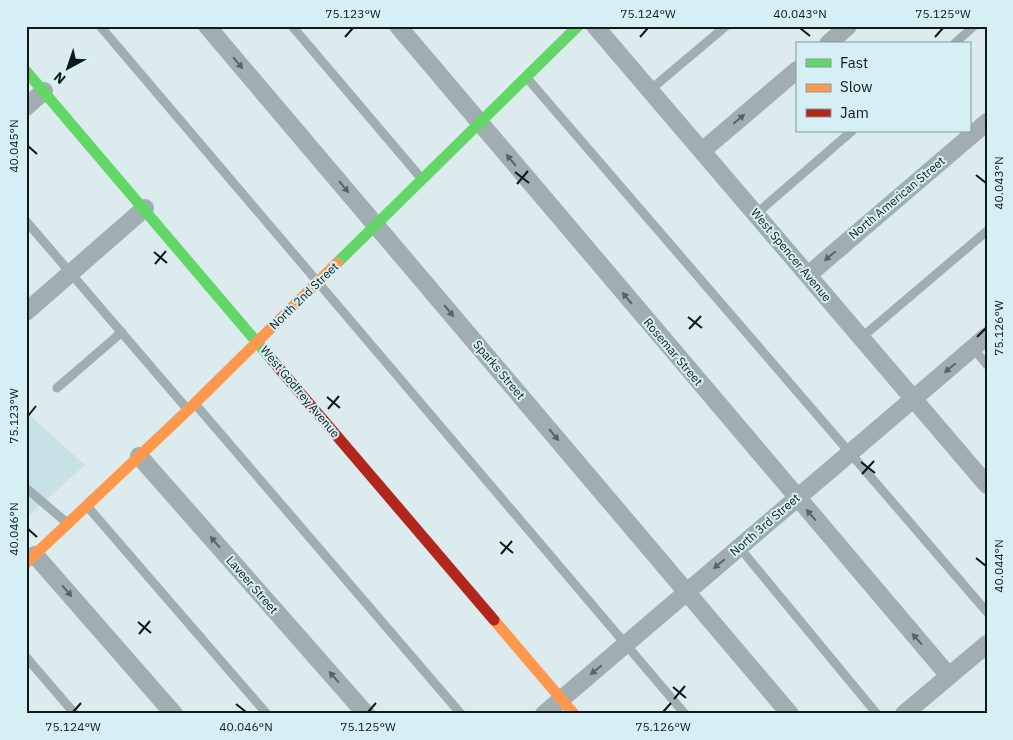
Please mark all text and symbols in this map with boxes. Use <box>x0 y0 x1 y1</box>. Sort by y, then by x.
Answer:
text: 75.123°W <box>325 6 381 21</box>
text: 75.124°W <box>620 6 676 21</box>
text: 40.043°N <box>773 6 827 21</box>
text: 75.125°W <box>915 6 971 21</box>
north arrow <box>42 42 92 92</box>
legend <box>796 42 970 132</box>
text: Fast <box>840 53 868 72</box>
one-way arrow <box>233 57 244 70</box>
text: N <box>50 68 69 88</box>
text: Slow <box>840 77 873 96</box>
text: Jam <box>840 103 869 122</box>
one-way arrow <box>732 114 745 125</box>
text: 40.045°N <box>6 119 21 173</box>
street label: North American Street <box>846 153 948 242</box>
one-way arrow <box>505 155 517 167</box>
text: 40.043°N <box>991 156 1006 210</box>
one-way arrow <box>338 180 349 193</box>
street label: West Spencer Avenue <box>748 205 835 305</box>
one-way arrow <box>824 250 836 262</box>
street label: North 2nd Street <box>266 259 341 332</box>
one-way arrow <box>622 291 633 304</box>
text: 75.126°W <box>991 300 1006 356</box>
one-way arrow <box>443 305 454 317</box>
street label: Rosemar Street <box>641 315 706 389</box>
street label: Sparks Street <box>470 337 528 402</box>
street label: West Godfrey Avenue <box>257 343 344 441</box>
one-way arrow <box>944 362 956 374</box>
text: 75.123°W <box>6 388 21 444</box>
one-way arrow <box>548 428 560 440</box>
street label: North 3rd Street <box>727 490 803 559</box>
text: 40.046°N <box>6 502 21 556</box>
one-way arrow <box>806 509 817 522</box>
one-way arrow <box>209 536 220 549</box>
text: 40.044°N <box>991 539 1006 593</box>
street label: Laveer Street <box>223 553 281 617</box>
one-way arrow <box>713 559 726 570</box>
one-way arrow <box>61 585 73 597</box>
one-way arrow <box>911 633 923 645</box>
one-way arrow <box>589 664 602 675</box>
one-way arrow <box>328 671 339 684</box>
text: 75.124°W <box>45 719 101 734</box>
text: 40.046°N <box>219 719 273 734</box>
text: 75.125°W <box>340 719 396 734</box>
text: 75.126°W <box>635 719 691 734</box>

